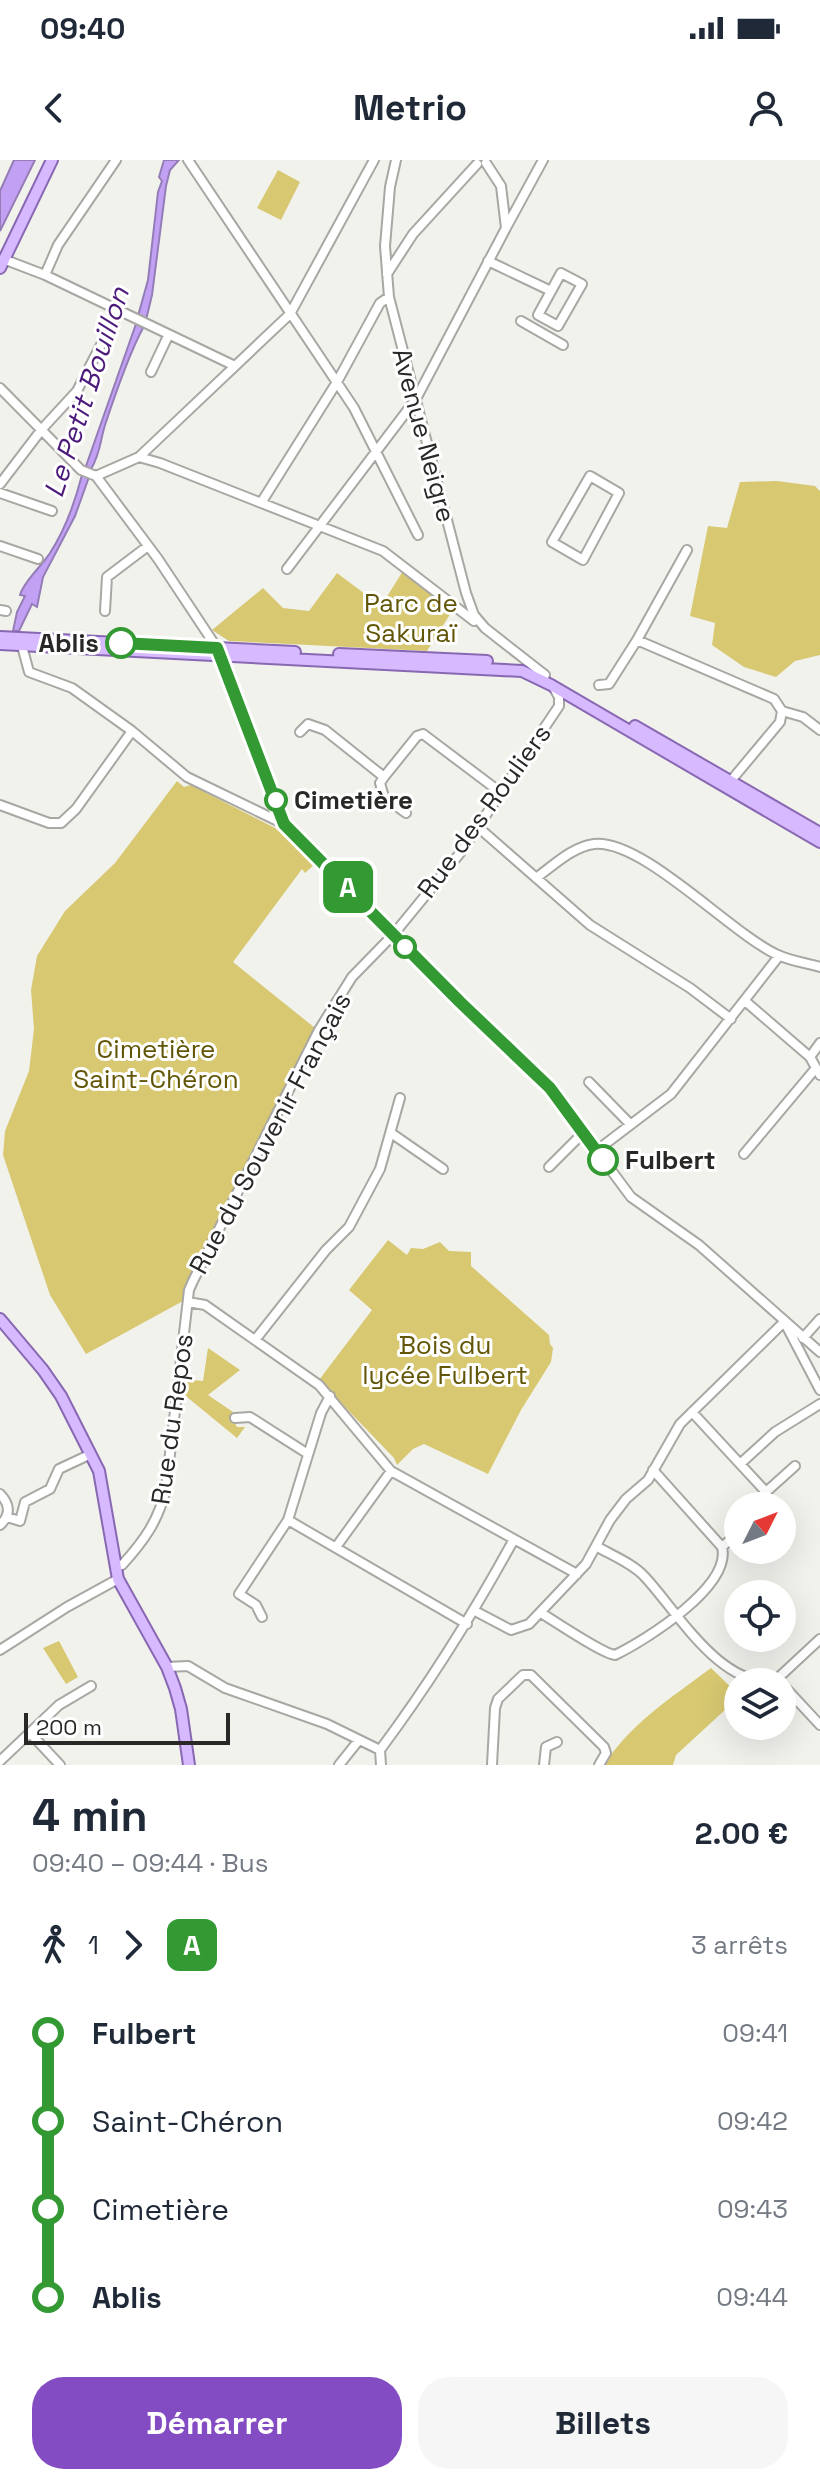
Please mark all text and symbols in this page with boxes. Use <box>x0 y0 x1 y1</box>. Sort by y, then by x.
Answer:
text: 09:40 <box>40 9 125 48</box>
text: Metrio <box>353 85 467 131</box>
icon: back <box>32 86 76 130</box>
icon: person <box>744 86 788 130</box>
water label: Le Petit Bouillon <box>35 281 137 502</box>
street label: Avenue Neigre <box>384 344 464 526</box>
park label: Parc de Sakuraï <box>364 586 458 650</box>
place label: Ablis <box>38 626 99 660</box>
marker: Ablis <box>106 628 136 658</box>
street label: Rue des Rouliers <box>410 717 558 905</box>
place label: Cimetière <box>294 783 413 817</box>
marker: Cimetière <box>265 789 287 811</box>
line badge: A <box>322 861 374 913</box>
text: A <box>339 869 357 905</box>
unlabelled marker <box>394 936 416 958</box>
street label: Rue du Souvenir Français <box>181 986 359 1280</box>
park label: Cimetière Saint-Chéron <box>73 1032 239 1096</box>
place label: Fulbert <box>625 1143 716 1177</box>
marker: Fulbert <box>588 1145 618 1175</box>
park label: Bois du lycée Fulbert <box>362 1328 528 1392</box>
street label: Rue du Repos <box>143 1331 201 1507</box>
north arrow <box>724 1492 796 1564</box>
map controls <box>724 1492 796 1740</box>
button: locate <box>724 1580 796 1652</box>
button: layers <box>724 1668 796 1740</box>
scale bar <box>24 1709 230 1745</box>
text: 200 m <box>36 1713 102 1741</box>
text: 4 min <box>32 1788 148 1844</box>
text: 2.00 € <box>695 1814 788 1853</box>
text: 09:40 – 09:44 · Bus <box>32 1846 268 1880</box>
icon: walk <box>32 1923 76 1967</box>
icon: forward <box>111 1923 155 1967</box>
text: A <box>183 1927 201 1963</box>
text: 1 <box>88 1928 99 1962</box>
text: 3 arrêts <box>691 1928 788 1962</box>
text: Fulbert <box>92 2014 197 2053</box>
text: 09:41 <box>722 2016 788 2050</box>
text: Saint-Chéron <box>92 2102 283 2141</box>
text: 09:42 <box>717 2104 788 2138</box>
text: Cimetière <box>92 2190 229 2229</box>
text: 09:43 <box>717 2192 788 2226</box>
text: Ablis <box>92 2278 162 2317</box>
text: 09:44 <box>716 2280 788 2314</box>
button: Démarrer <box>32 2377 402 2469</box>
button: Billets <box>418 2377 788 2469</box>

